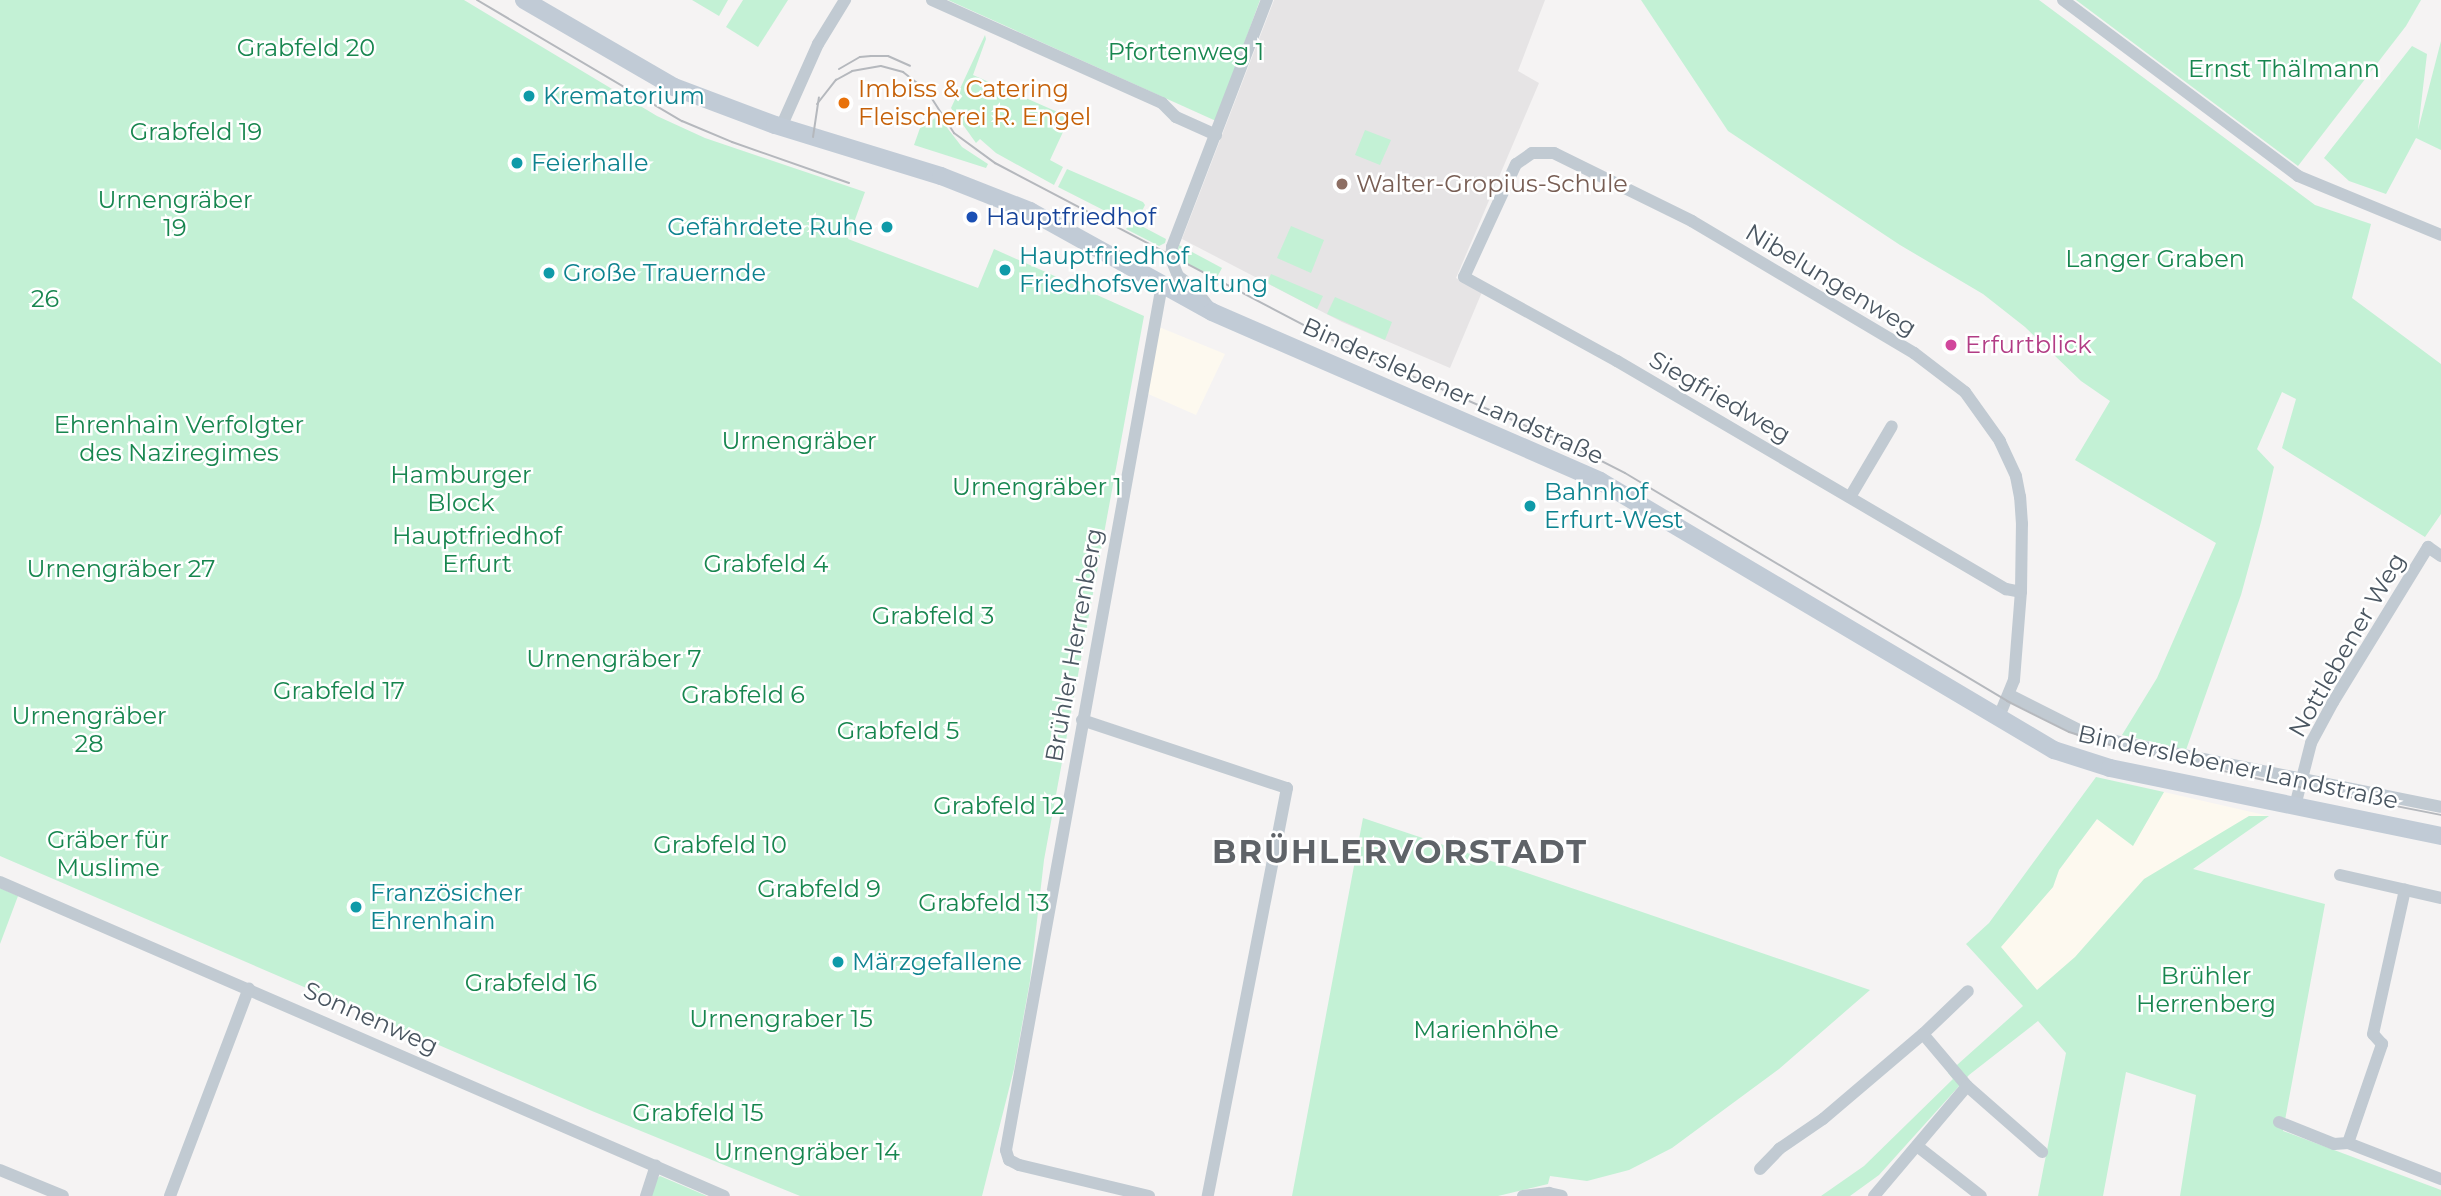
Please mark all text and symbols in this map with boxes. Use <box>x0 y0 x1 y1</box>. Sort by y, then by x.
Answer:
park label: Grabfeld 20 <box>237 34 375 62</box>
park label: Pfortenweg 1 <box>1108 38 1264 66</box>
park label: Ernst Thälmann <box>2188 55 2380 83</box>
place label: Imbiss & Catering Fleischerei R. Engel <box>858 75 1091 131</box>
place label: Krematorium <box>543 82 705 110</box>
marker: Krematorium <box>521 88 537 104</box>
marker: Imbiss & Catering Fleischerei R. Engel <box>836 95 852 111</box>
park label: Grabfeld 19 <box>130 118 262 146</box>
place label: Feierhalle <box>531 149 648 177</box>
marker: Feierhalle <box>509 155 525 171</box>
place label: Walter-Gropius-Schule <box>1356 170 1628 198</box>
marker: Walter-Gropius-Schule <box>1334 176 1350 192</box>
park label: Urnengräber 19 <box>97 186 253 242</box>
place label: Hauptfriedhof <box>986 203 1156 231</box>
marker: Hauptfriedhof <box>964 209 980 225</box>
place label: Gefährdete Ruhe <box>667 213 873 241</box>
street label: Nibelungenweg <box>1740 218 1922 342</box>
marker: Gefährdete Ruhe <box>879 219 895 235</box>
place label: Hauptfriedhof Friedhofsverwaltung <box>1019 242 1268 298</box>
park label: Langer Graben <box>2065 245 2245 273</box>
place label: Große Trauernde <box>563 259 766 287</box>
marker: Hauptfriedhof Friedhofsverwaltung <box>997 262 1013 278</box>
marker: Große Trauernde <box>541 265 557 281</box>
park label: 26 <box>31 285 59 313</box>
street label: Binderslebener Landstraße <box>1298 311 1608 471</box>
place label: Erfurtblick <box>1965 331 2092 359</box>
marker: Erfurtblick <box>1943 337 1959 353</box>
street label: Siegfriedweg <box>1644 345 1796 449</box>
park label: Ehrenhain Verfolgter des Naziregimes <box>54 411 304 467</box>
park label: Urnengräber <box>721 427 877 455</box>
park label: Hamburger Block <box>390 461 532 517</box>
park label: Urnengräber 1 <box>952 473 1122 501</box>
place label: Bahnhof Erfurt-West <box>1544 478 1683 534</box>
marker: Bahnhof Erfurt-West <box>1522 498 1538 514</box>
park label: Hauptfriedhof Erfurt <box>392 522 562 578</box>
street label: Brühler Herrenberg <box>1039 526 1109 764</box>
street label: Nottlebener Weg <box>2282 548 2412 742</box>
park label: Grabfeld 4 <box>704 550 828 578</box>
park label: Urnengräber 27 <box>26 555 216 583</box>
park label: Grabfeld 3 <box>872 602 994 630</box>
park label: Urnengräber 7 <box>526 645 702 673</box>
park label: Grabfeld 17 <box>273 677 405 705</box>
park label: Grabfeld 6 <box>681 681 805 709</box>
park label: Urnengräber 28 <box>11 702 167 758</box>
park label: Grabfeld 5 <box>837 717 959 745</box>
street label: Binderslebener Landstraße <box>2075 719 2401 815</box>
park label: Grabfeld 12 <box>933 792 1065 820</box>
park label: Gräber für Muslime <box>47 826 169 882</box>
park label: Grabfeld 10 <box>653 831 787 859</box>
district label: BRÜHLERVORSTADT <box>1214 833 1586 871</box>
park label: Grabfeld 9 <box>757 875 881 903</box>
place label: Französicher Ehrenhain <box>370 879 523 935</box>
park label: Grabfeld 13 <box>918 889 1050 917</box>
marker: Französicher Ehrenhain <box>348 899 364 915</box>
place label: Märzgefallene <box>852 948 1022 976</box>
marker: Märzgefallene <box>830 954 846 970</box>
park label: Brühler Herrenberg <box>2136 962 2276 1018</box>
park label: Grabfeld 16 <box>465 969 597 997</box>
street label: Sonnenweg <box>299 975 443 1061</box>
park label: Urnengraber 15 <box>689 1005 873 1033</box>
park label: Marienhöhe <box>1413 1016 1559 1044</box>
park label: Grabfeld 15 <box>632 1099 764 1127</box>
park label: Urnengräber 14 <box>714 1138 900 1166</box>

